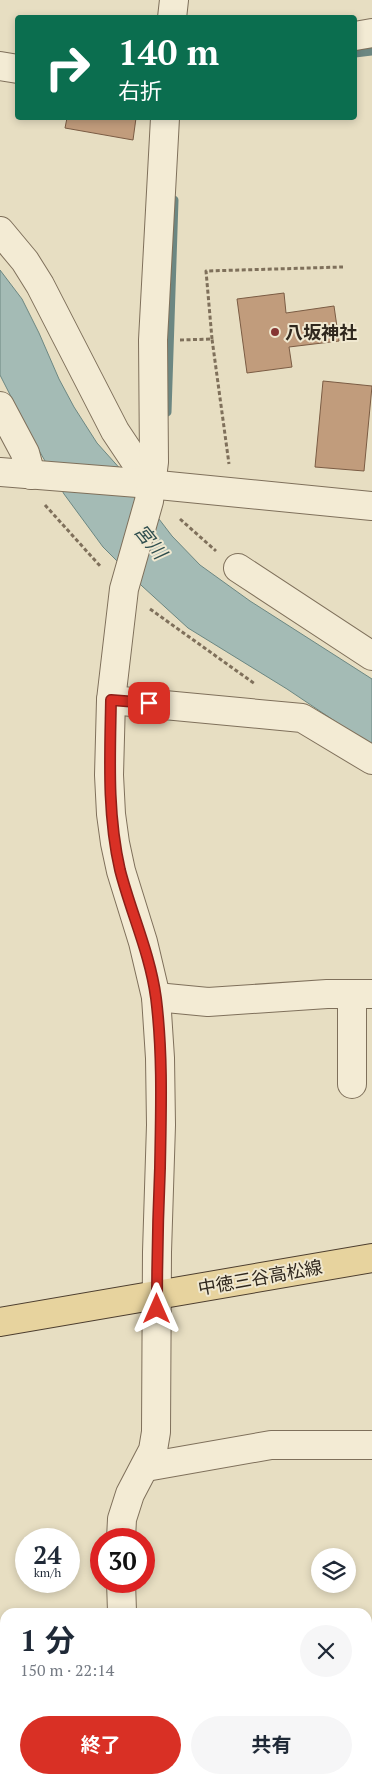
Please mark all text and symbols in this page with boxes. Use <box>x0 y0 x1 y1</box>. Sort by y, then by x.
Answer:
text: 140 m <box>118 29 219 75</box>
icon: right <box>35 35 100 100</box>
text: 右折 <box>118 76 162 105</box>
place label: 八坂神社 <box>285 320 357 344</box>
marker: 八坂神社 <box>269 326 281 338</box>
water label: 宮川 <box>129 518 174 565</box>
pin <box>128 682 170 724</box>
icon: arrive <box>135 689 163 717</box>
street label: 中徳三谷高松線 <box>196 1254 324 1300</box>
position arrow <box>130 1282 182 1334</box>
speed limit sign: 30 <box>90 1528 155 1593</box>
text: 24 <box>33 1538 62 1571</box>
map controls <box>311 1548 356 1593</box>
button: layers <box>311 1548 356 1593</box>
text: km/h <box>34 1565 61 1580</box>
text: 1 分 <box>20 1620 75 1660</box>
button: close <box>300 1625 352 1677</box>
text: 150 m · 22:14 <box>20 1659 114 1681</box>
button: 終了 <box>20 1716 181 1774</box>
button: 共有 <box>191 1716 352 1774</box>

